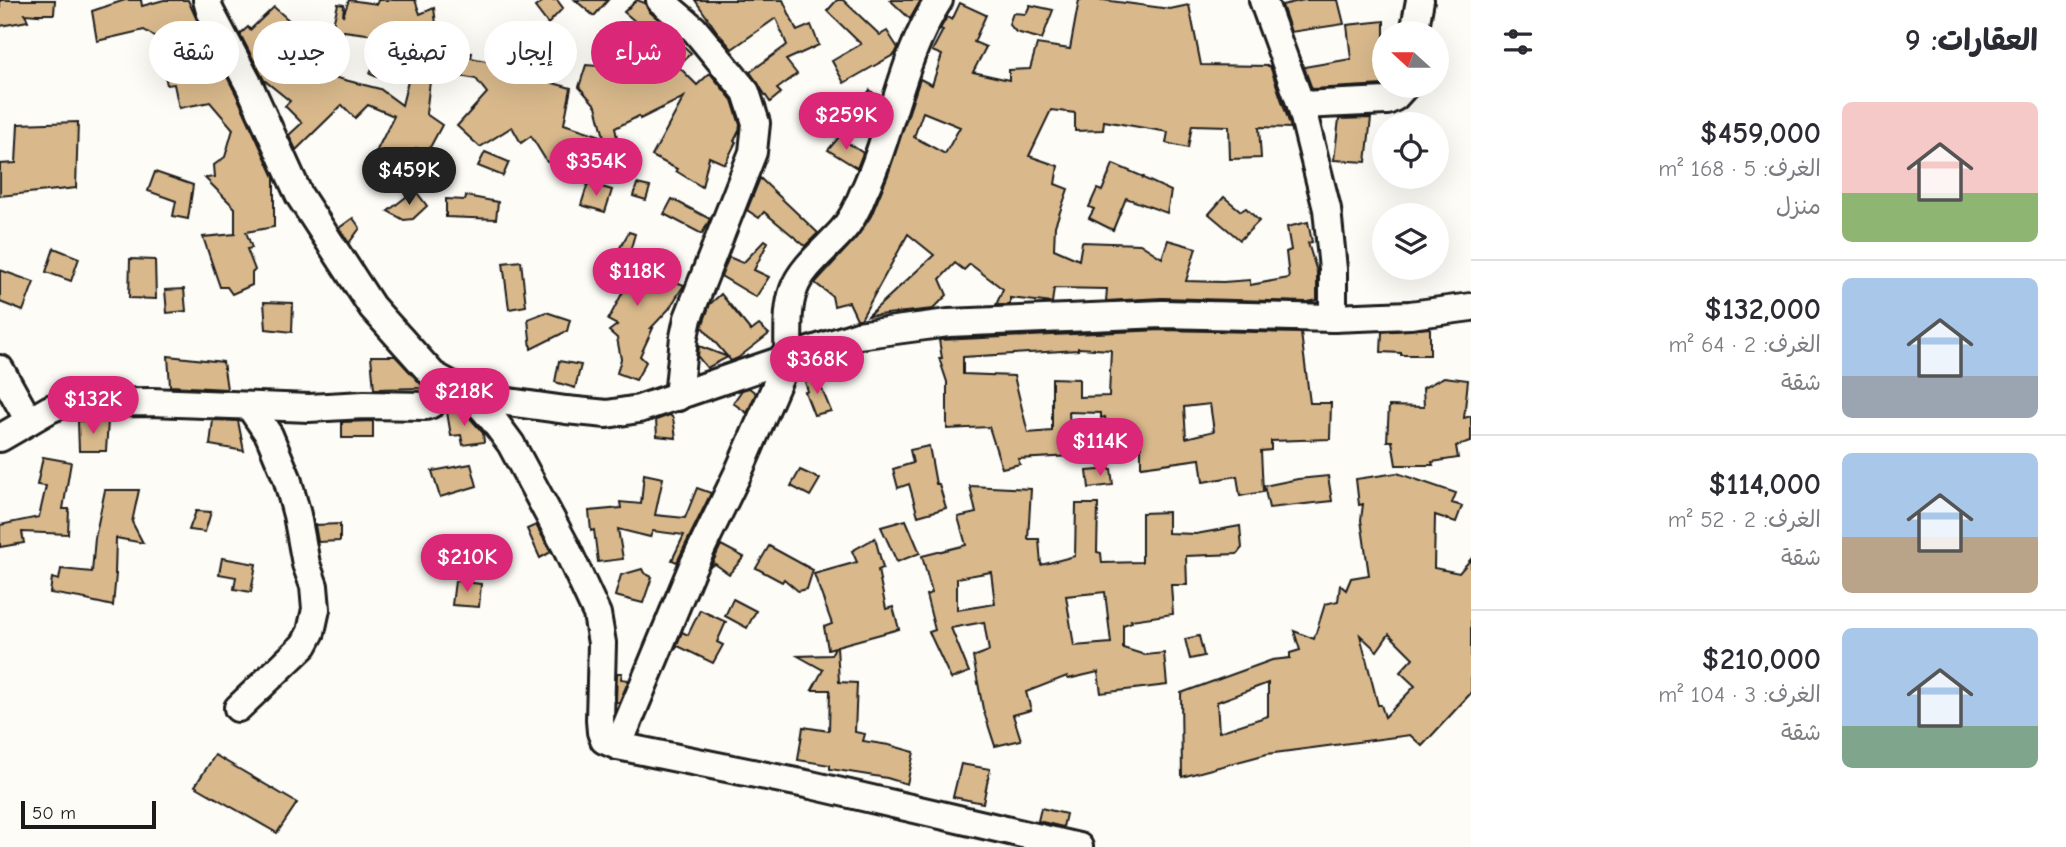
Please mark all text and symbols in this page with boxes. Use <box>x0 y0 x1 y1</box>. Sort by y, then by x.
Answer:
chip: شقة <box>149 21 239 84</box>
chip: جديد <box>253 21 350 84</box>
chip: تصفية <box>364 21 470 84</box>
chip: إيجار <box>484 21 577 84</box>
chip: شراء <box>591 21 686 84</box>
north arrow <box>1372 21 1449 98</box>
map controls <box>1372 21 1449 280</box>
icon: filters <box>1499 23 1537 61</box>
text: العقارات: 9 <box>1905 23 2038 58</box>
pin: $259K <box>797 92 895 152</box>
text: $259K <box>815 101 877 128</box>
button: locate <box>1372 112 1449 189</box>
text: $459,000 <box>1700 116 1821 151</box>
icon: home <box>1898 130 1982 214</box>
pin: $354K <box>547 138 645 198</box>
text: $354K <box>565 147 627 174</box>
pin: $459K <box>360 148 458 207</box>
text: الغرف: 5 · 168 m² <box>1658 155 1821 182</box>
text: $459K <box>378 156 440 183</box>
text: منزل <box>1776 193 1821 220</box>
button: layers <box>1372 203 1449 280</box>
pin: $118K <box>588 248 686 308</box>
text: $118K <box>609 257 665 284</box>
text: $132,000 <box>1704 292 1821 327</box>
icon: home <box>1898 306 1982 390</box>
text: الغرف: 2 · 64 m² <box>1669 331 1821 358</box>
pin: $368K <box>768 336 866 396</box>
text: $368K <box>786 345 848 372</box>
pin: $218K <box>415 368 513 428</box>
text: شقة <box>1781 369 1821 396</box>
pin: $132K <box>44 376 142 436</box>
text: $218K <box>434 377 494 404</box>
text: $132K <box>64 385 122 412</box>
pin: $114K <box>1051 419 1149 478</box>
text: $114K <box>1072 427 1128 454</box>
text: $114,000 <box>1708 467 1821 502</box>
icon: home <box>1898 481 1982 565</box>
text: الغرف: 2 · 52 m² <box>1668 506 1821 533</box>
pin: $210K <box>418 534 516 594</box>
text: $210K <box>437 543 497 570</box>
text: شقة <box>1781 544 1821 571</box>
text: $210,000 <box>1702 642 1821 677</box>
icon: home <box>1898 656 1982 740</box>
text: الغرف: 3 · 104 m² <box>1658 681 1821 708</box>
text: شقة <box>1781 719 1821 746</box>
scale bar <box>21 798 156 830</box>
text: 50 m <box>32 802 76 824</box>

